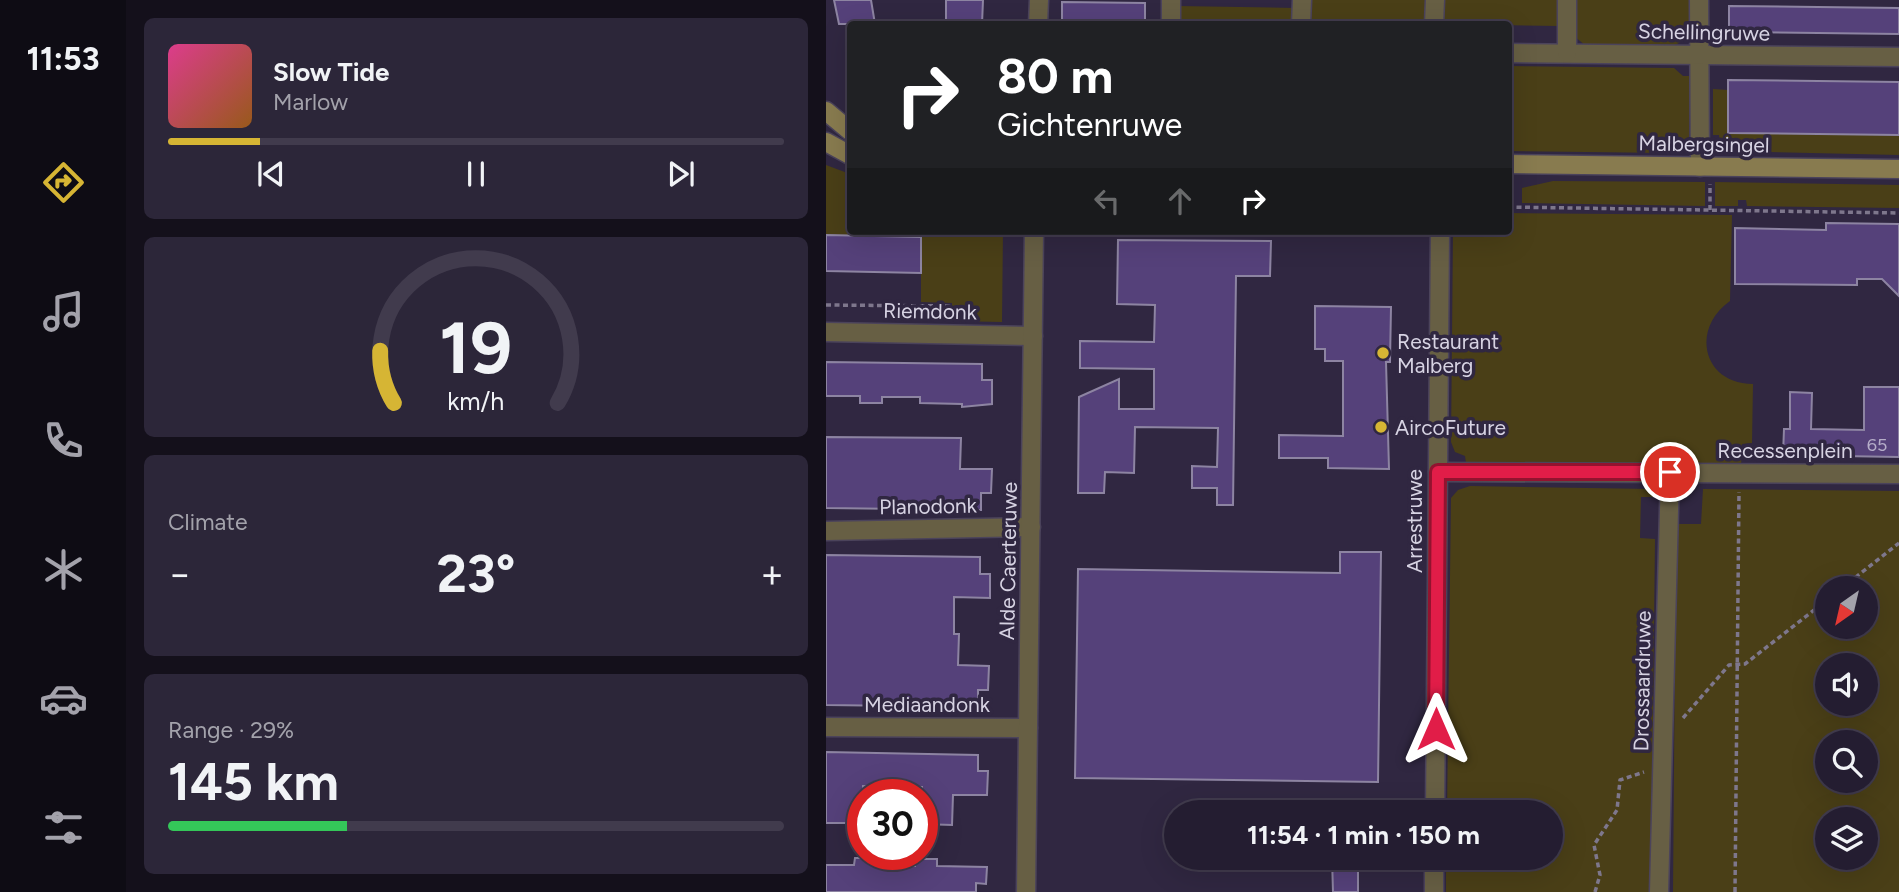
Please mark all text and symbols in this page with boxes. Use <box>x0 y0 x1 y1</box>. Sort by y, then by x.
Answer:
street label: Schellingruwe <box>1638 18 1770 46</box>
text: 11:53 <box>26 40 100 78</box>
text: 80 m <box>997 46 1113 105</box>
icon: right <box>882 49 973 140</box>
text: Slow Tide <box>273 56 389 88</box>
text: Marlow <box>273 88 348 116</box>
text: Gichtenruwe <box>997 106 1182 144</box>
street label: Malbergsingel <box>1638 130 1770 158</box>
icon: previous <box>252 155 290 193</box>
icon: pause <box>457 155 495 193</box>
icon: next <box>662 155 700 193</box>
icon: directions <box>39 158 88 207</box>
icon: left <box>1088 182 1126 220</box>
icon: ahead <box>1161 182 1199 220</box>
icon: right <box>1234 182 1272 220</box>
icon: music <box>39 287 88 336</box>
street label: Riemdonk <box>883 298 978 324</box>
text: 19 <box>440 304 512 391</box>
place label: Restaurant Malberg <box>1397 329 1499 378</box>
marker: Restaurant Malberg <box>1375 345 1391 361</box>
text: km/h <box>447 386 505 416</box>
place label: AircoFuture <box>1395 415 1506 440</box>
icon: phone <box>39 416 88 465</box>
marker: AircoFuture <box>1373 419 1389 435</box>
house number: 65 <box>1867 434 1887 456</box>
street label: Recessenplein <box>1717 438 1853 463</box>
pin <box>1640 442 1700 502</box>
icon: arrive <box>1651 453 1689 491</box>
street label: Arrestruwe <box>1402 469 1427 573</box>
street label: Alde Caerteruwe <box>994 482 1022 640</box>
street label: Planodonk <box>879 493 978 519</box>
text: Climate <box>168 508 247 536</box>
text: 23° <box>437 543 515 605</box>
icon: climate <box>39 545 88 594</box>
text: − <box>168 551 192 597</box>
text: + <box>760 551 784 597</box>
north arrow <box>1815 576 1878 639</box>
map controls <box>1815 576 1878 870</box>
street label: Drossaardruwe <box>1628 610 1656 752</box>
button: sound <box>1815 653 1878 716</box>
icon: car <box>39 674 88 723</box>
street label: Mediaandonk <box>864 692 991 717</box>
position arrow <box>1399 692 1473 766</box>
text: Range · 29% <box>168 716 294 744</box>
button: search <box>1815 730 1878 793</box>
text: 145 km <box>168 751 339 813</box>
speed limit sign: 30 <box>847 779 938 870</box>
icon: filters <box>39 803 88 852</box>
button: layers <box>1815 807 1878 870</box>
text: 11:54 · 1 min · 150 m <box>1247 819 1480 851</box>

